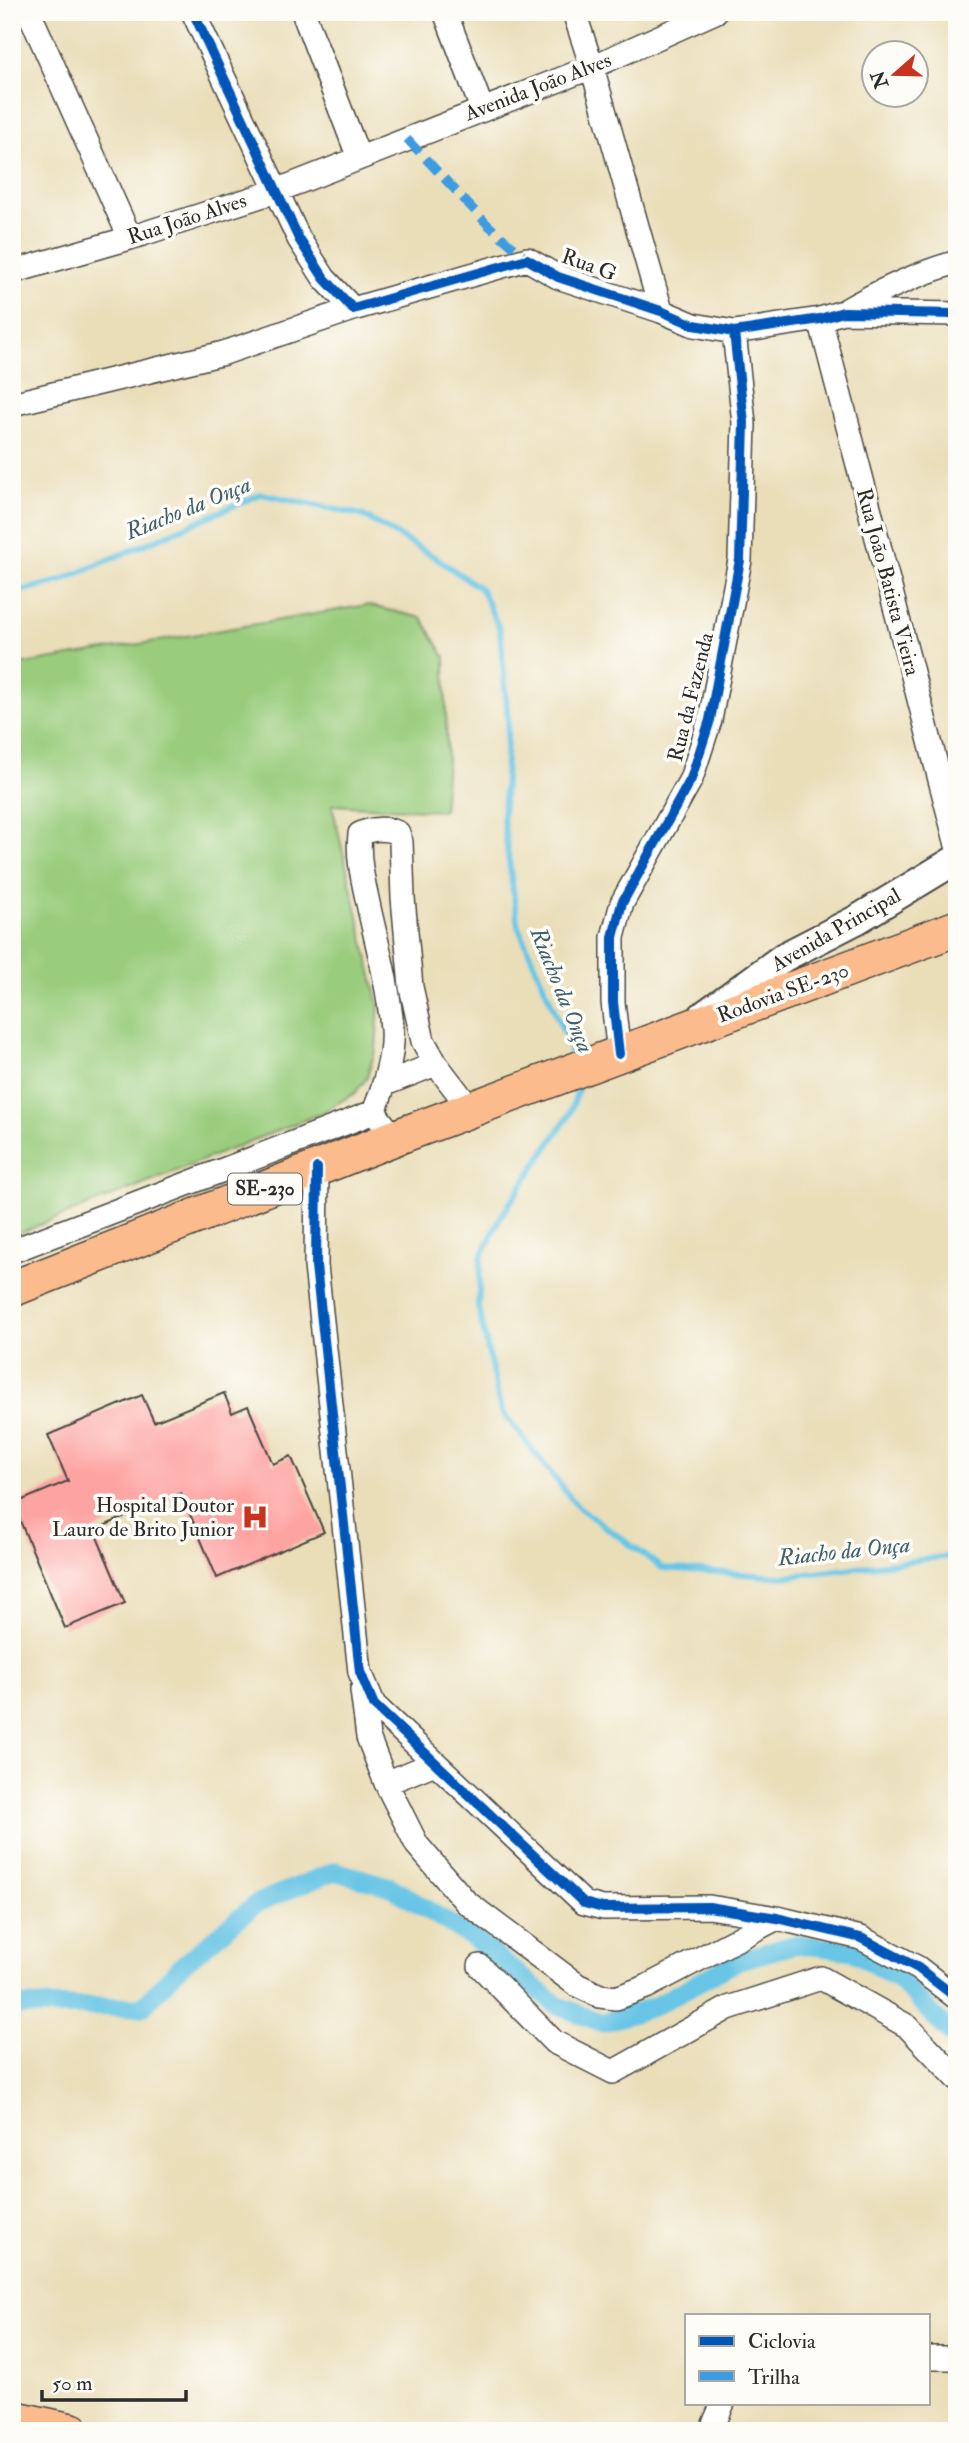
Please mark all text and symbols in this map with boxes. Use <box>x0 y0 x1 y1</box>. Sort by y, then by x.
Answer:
north arrow <box>860 38 930 108</box>
street label: Avenida João Alves <box>460 47 615 128</box>
text: N <box>865 66 894 93</box>
street label: Rua João Alves <box>124 187 250 251</box>
street label: Rua G <box>558 243 620 287</box>
water label: Riacho da Onça <box>120 470 255 547</box>
street label: Rua João Batista Vieira <box>850 485 926 679</box>
street label: Rua da Fazenda <box>662 629 720 764</box>
street label: Avenida Principal <box>766 882 906 978</box>
water label: Riacho da Onça <box>523 922 600 1057</box>
street label: Rodovia SE-230 <box>714 957 852 1029</box>
road number: SE-230 <box>228 1174 302 1204</box>
place label: Hospital Doutor Lauro de Brito Junior <box>52 1492 234 1543</box>
hospital icon: Hospital Doutor Lauro de Brito Junior <box>240 1502 270 1532</box>
water label: Riacho da Onça <box>776 1530 912 1572</box>
legend <box>685 2314 930 2404</box>
text: Ciclovia <box>748 2328 816 2355</box>
scale bar <box>42 2359 186 2403</box>
text: Trilha <box>748 2364 800 2391</box>
text: 50 m <box>52 2370 93 2397</box>

